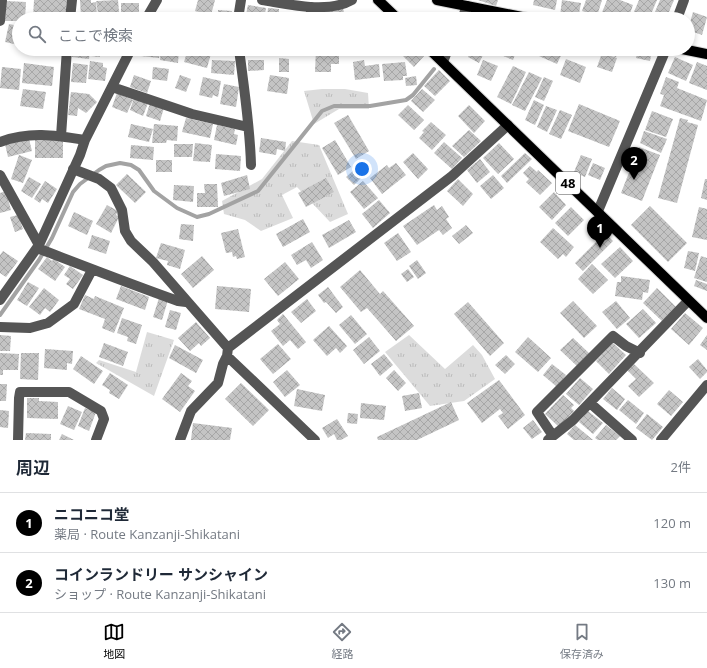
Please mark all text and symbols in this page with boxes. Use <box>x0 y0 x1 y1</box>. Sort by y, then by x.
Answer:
search box <box>12 12 695 56</box>
icon: search <box>26 23 48 45</box>
text: ここで検索 <box>58 25 133 45</box>
pin: 2 <box>621 147 647 180</box>
your location <box>352 159 372 179</box>
road number: 48 <box>556 172 580 194</box>
pin: 1 <box>587 215 613 248</box>
text: 周辺 <box>16 456 50 479</box>
text: 2件 <box>671 458 691 476</box>
text: ニコニコ堂 <box>54 504 129 524</box>
text: 1 <box>25 514 33 532</box>
text: 120 m <box>653 514 691 532</box>
text: 薬局 · Route Kanzanji-Shikatani <box>54 525 240 543</box>
text: コインランドリー サンシャイン <box>54 564 268 584</box>
text: 2 <box>25 574 33 592</box>
text: 130 m <box>653 574 691 592</box>
text: ショップ · Route Kanzanji-Shikatani <box>54 585 266 603</box>
tab: 地図 <box>103 621 125 661</box>
tab: 経路 <box>331 621 353 661</box>
tab: 保存済み <box>560 621 604 661</box>

